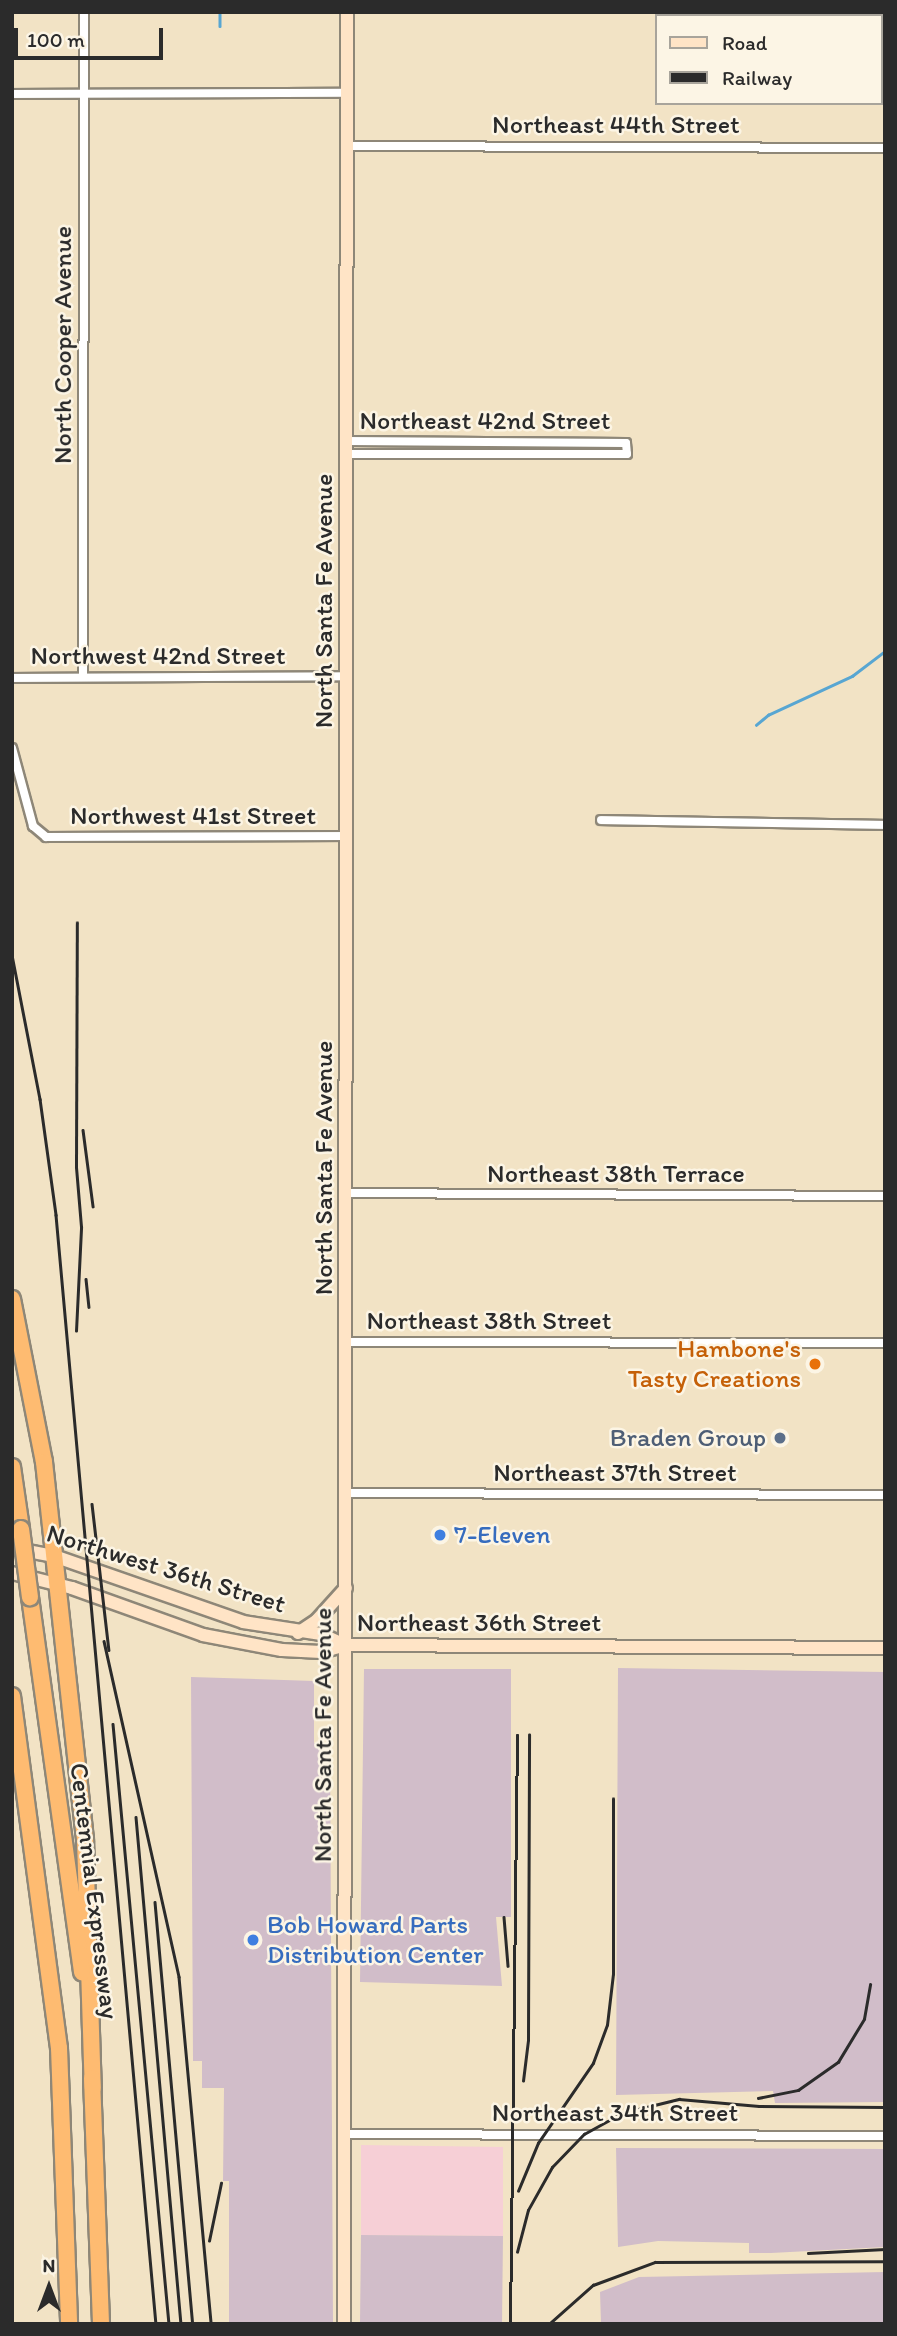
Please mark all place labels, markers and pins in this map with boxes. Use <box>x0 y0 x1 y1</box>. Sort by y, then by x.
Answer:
place label: Hambone's Tasty Creations <box>628 1333 801 1394</box>
marker: Hambone's Tasty Creations <box>807 1356 823 1372</box>
place label: Braden Group <box>610 1422 766 1454</box>
marker: Braden Group <box>772 1430 788 1446</box>
place label: 7-Eleven <box>454 1519 551 1551</box>
marker: 7-Eleven <box>432 1527 448 1543</box>
place label: Bob Howard Parts Distribution Center <box>267 1909 484 1970</box>
marker: Bob Howard Parts Distribution Center <box>245 1932 261 1948</box>

